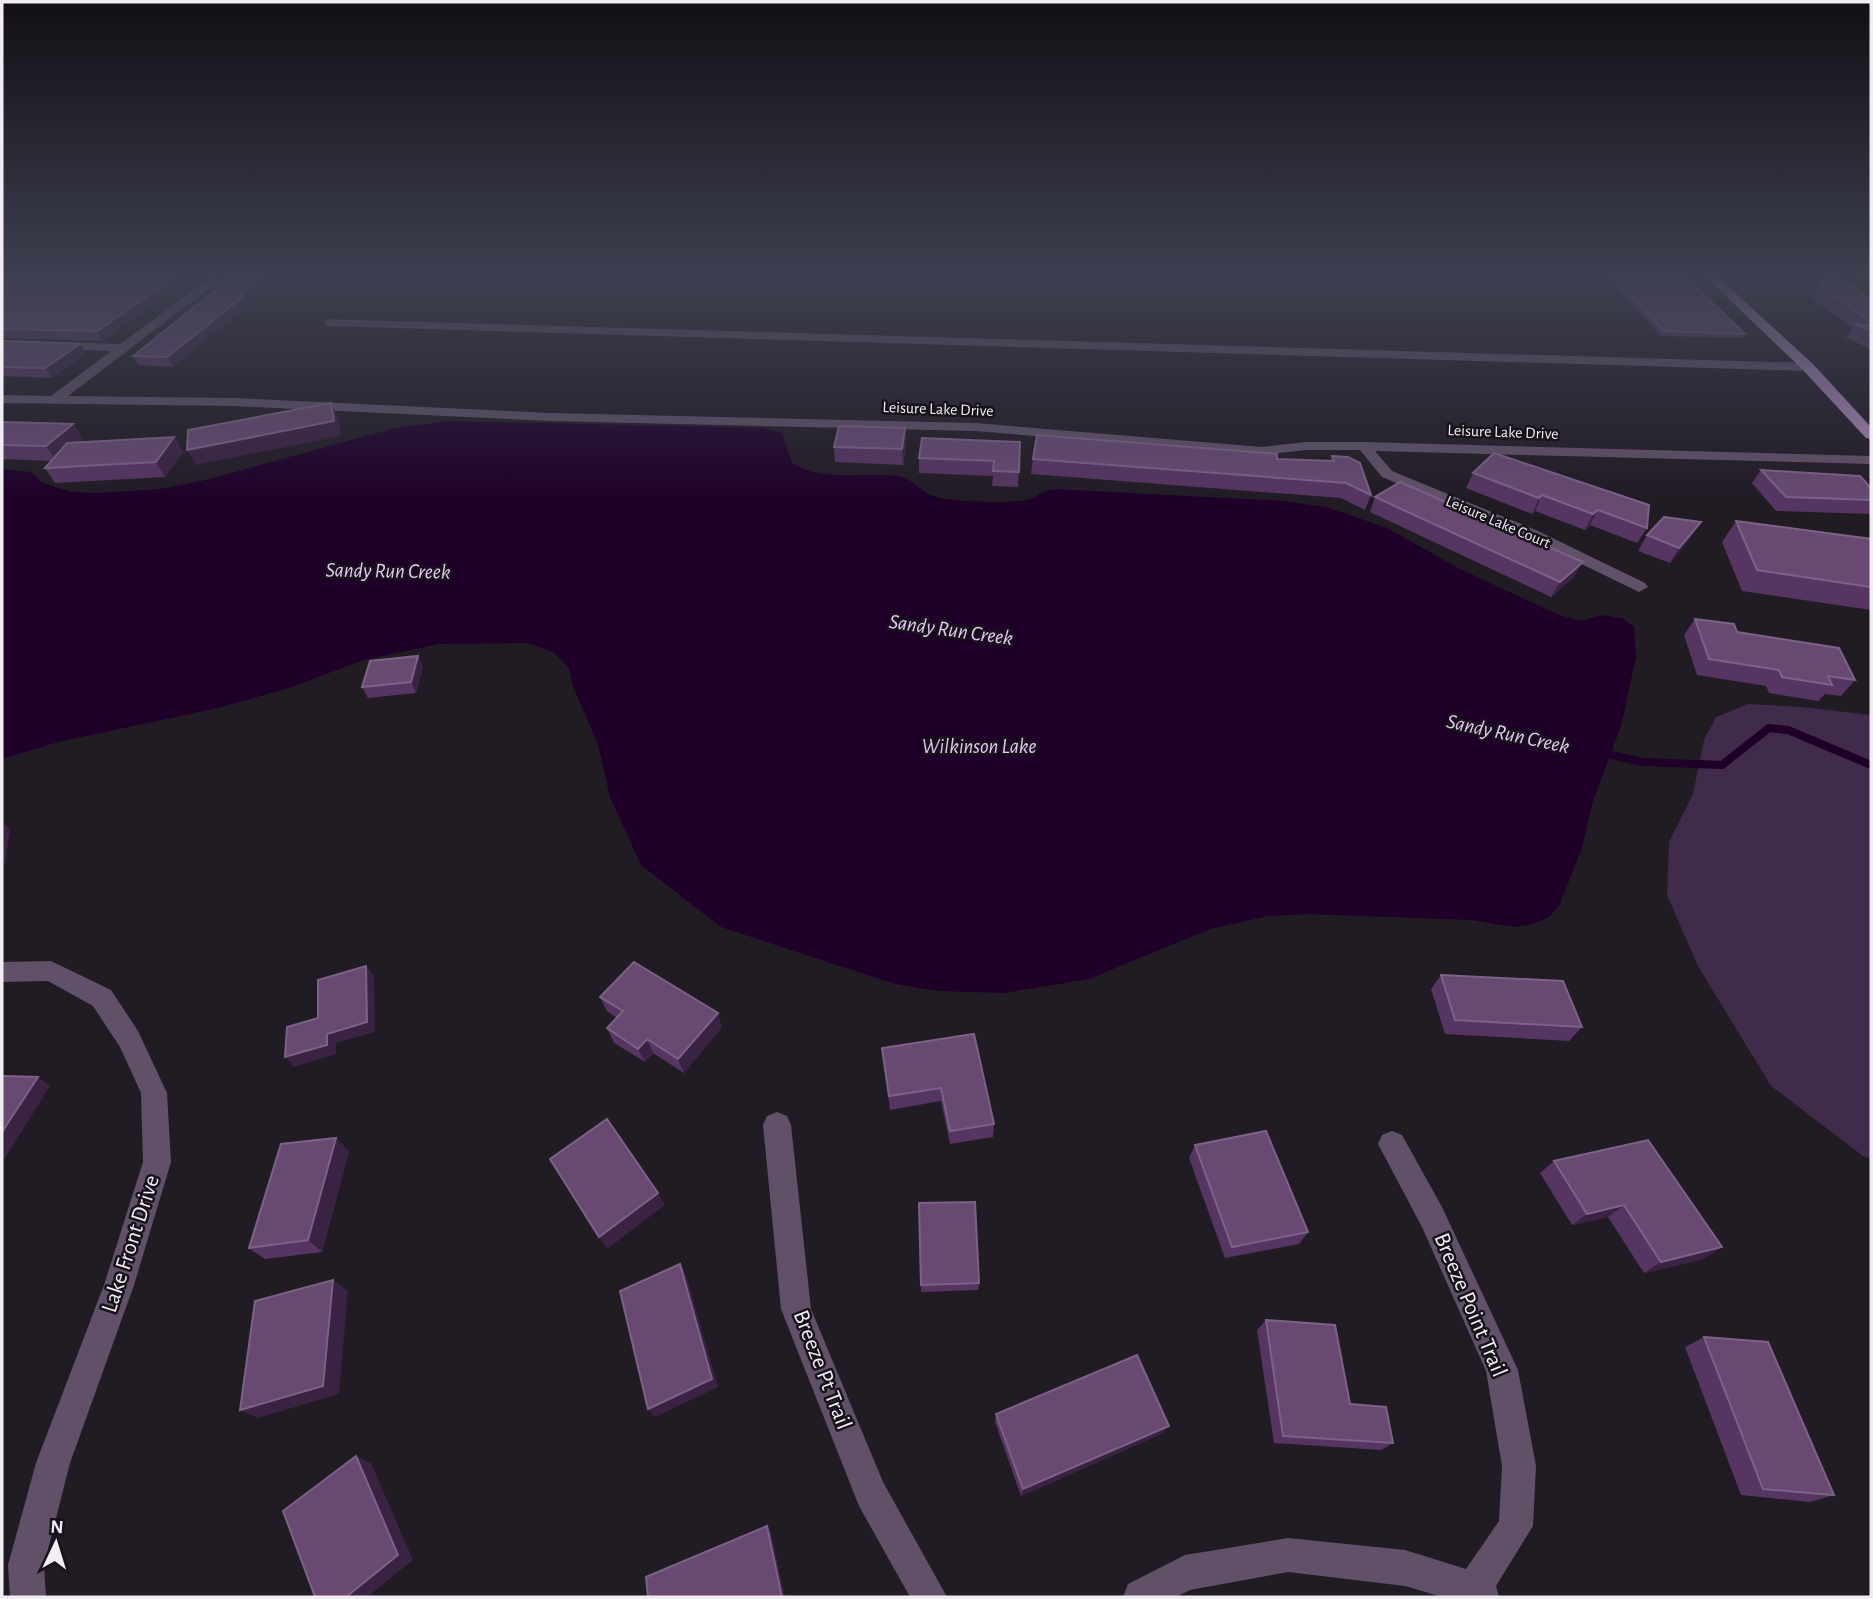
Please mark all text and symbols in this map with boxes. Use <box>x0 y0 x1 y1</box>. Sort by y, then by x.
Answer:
street label: Leisure Lake Drive <box>882 399 994 419</box>
street label: Leisure Lake Drive <box>1447 422 1559 442</box>
street label: Leisure Lake Court <box>1443 493 1553 551</box>
water label: Sandy Run Creek <box>325 559 451 583</box>
water label: Sandy Run Creek <box>888 611 1015 649</box>
water label: Sandy Run Creek <box>1445 711 1572 757</box>
water label: Wilkinson Lake <box>922 736 1036 757</box>
street label: Lake Front Drive <box>98 1172 164 1316</box>
street label: Breeze Point Trail <box>1429 1230 1511 1380</box>
street label: Breeze Pt Trail <box>789 1307 855 1433</box>
north arrow <box>21 1508 91 1578</box>
text: N <box>50 1518 64 1537</box>

